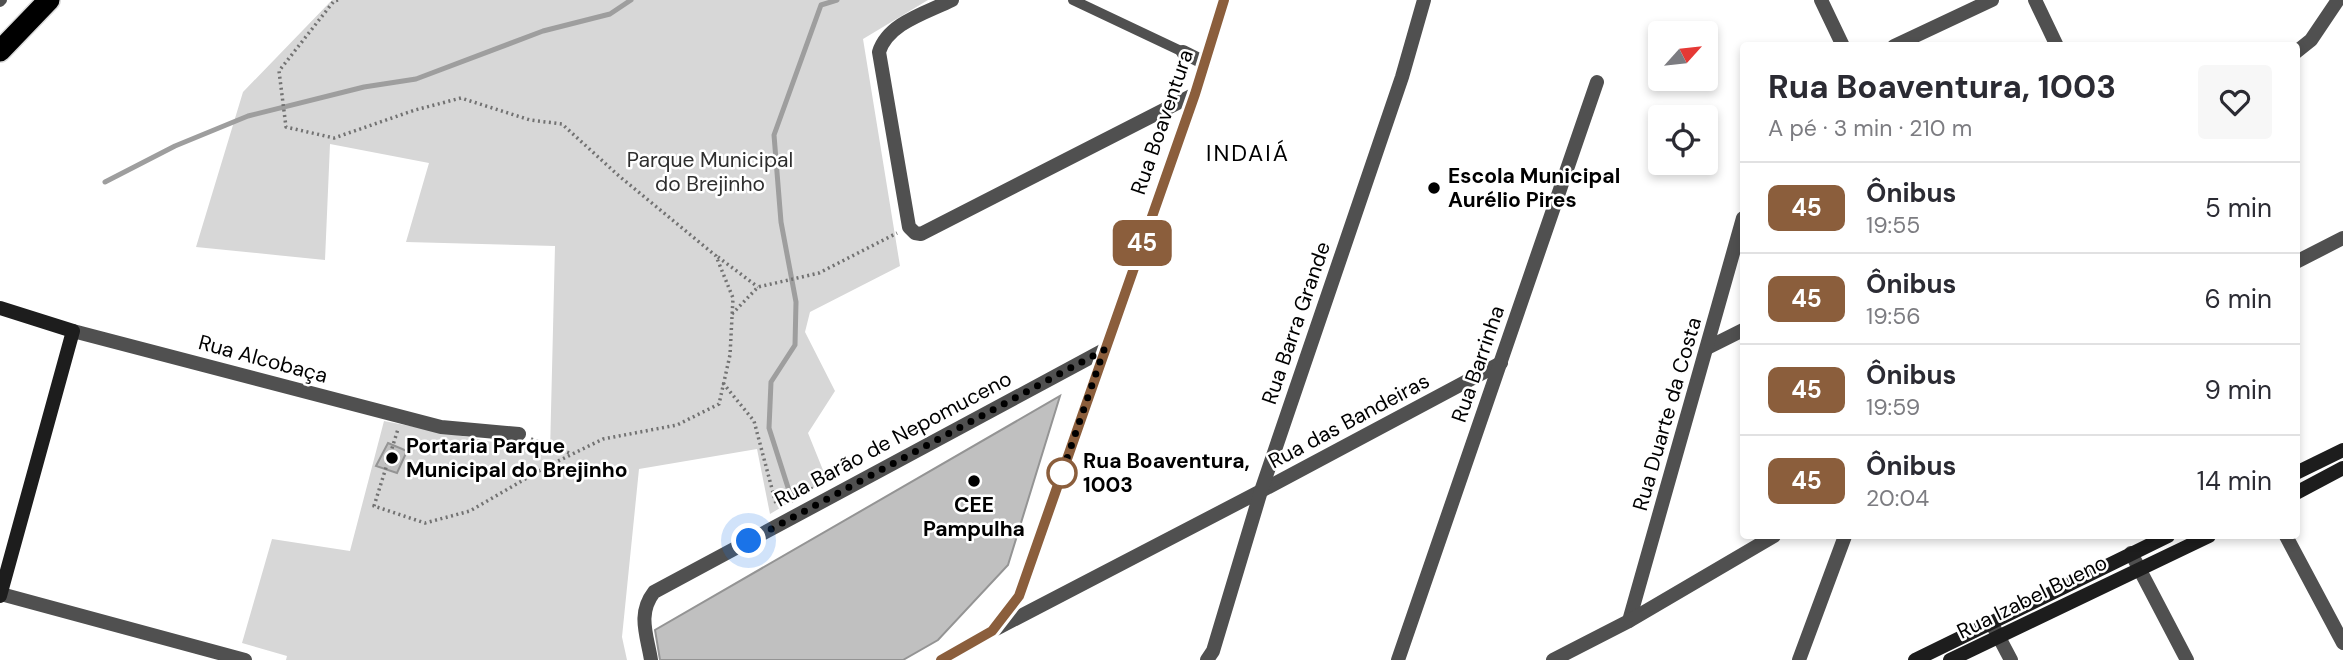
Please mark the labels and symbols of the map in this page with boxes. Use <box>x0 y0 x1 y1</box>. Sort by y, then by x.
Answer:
north arrow <box>1648 21 1718 91</box>
street label: Rua Boaventura <box>1124 46 1200 198</box>
district label: INDAIÁ <box>1206 138 1290 168</box>
park label: Parque Municipal do Brejinho <box>627 146 793 198</box>
place label: Escola Municipal Aurélio Pires <box>1448 162 1620 214</box>
marker: Escola Municipal Aurélio Pires <box>1426 180 1442 196</box>
line badge: 45 <box>1110 220 1174 266</box>
street label: Rua Barra Grande <box>1255 238 1337 408</box>
street label: Rua Barrinha <box>1445 302 1511 426</box>
street label: Rua Duarte da Costa <box>1626 314 1708 514</box>
street label: Rua Alcobaça <box>195 328 331 390</box>
street label: Rua Barão de Nepomuceno <box>770 364 1016 514</box>
street label: Rua das Bandeiras <box>1264 367 1434 475</box>
place label: Portaria Parque Municipal do Brejinho <box>406 432 628 484</box>
place label: Rua Boaventura, 1003 <box>1083 447 1250 499</box>
marker: Portaria Parque Municipal do Brejinho <box>384 450 400 466</box>
marker: Rua Boaventura, 1003 <box>1047 458 1077 488</box>
marker: CEE Pampulha <box>966 473 982 489</box>
place label: CEE Pampulha <box>923 491 1025 543</box>
your location <box>731 523 766 558</box>
street label: Rua Izabel Bueno <box>1952 548 2112 646</box>

